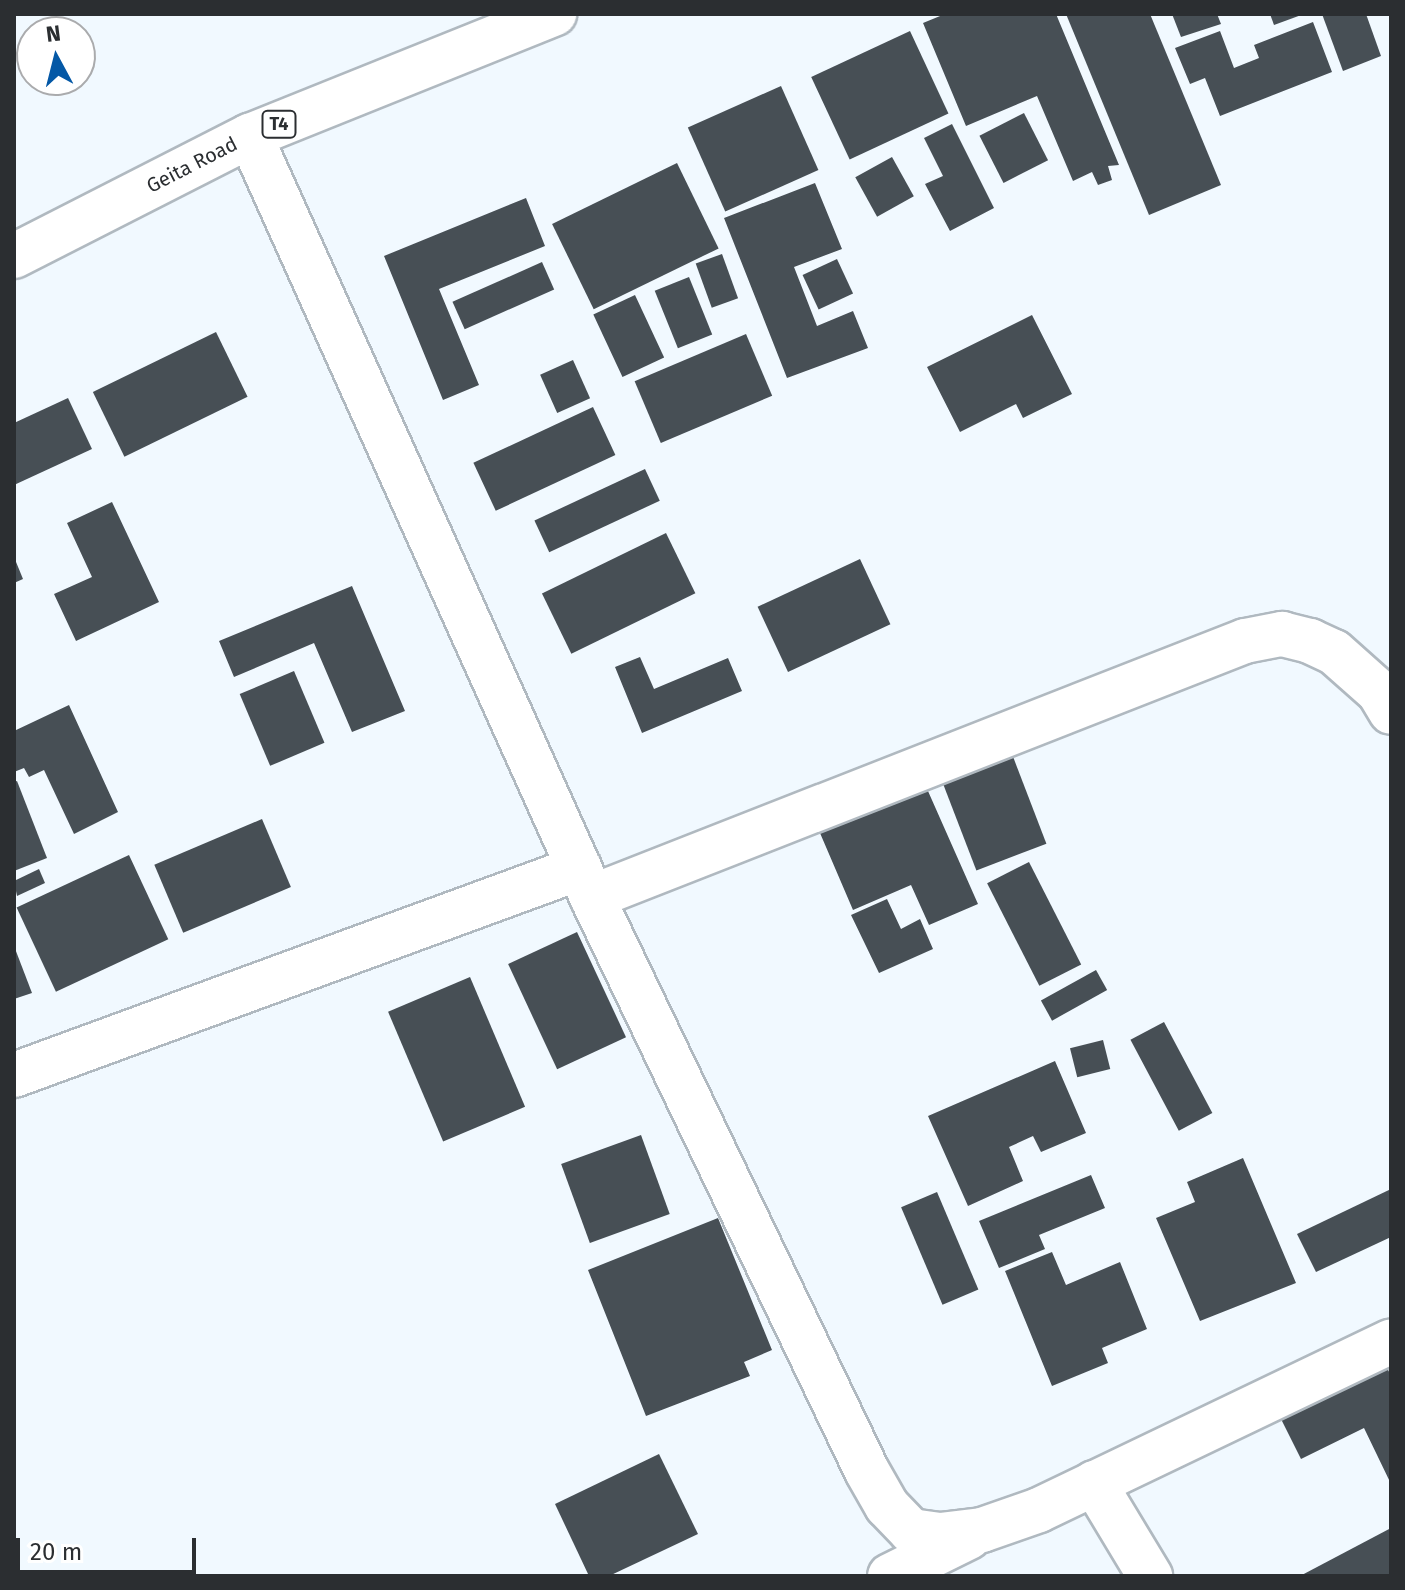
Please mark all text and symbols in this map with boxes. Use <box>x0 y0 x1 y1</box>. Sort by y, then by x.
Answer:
north arrow <box>16 16 96 96</box>
text: N <box>44 19 62 48</box>
road number: T4 <box>261 110 297 138</box>
street label: Geita Road <box>143 132 241 198</box>
scale bar <box>20 1522 200 1572</box>
text: 20 m <box>30 1538 82 1566</box>

